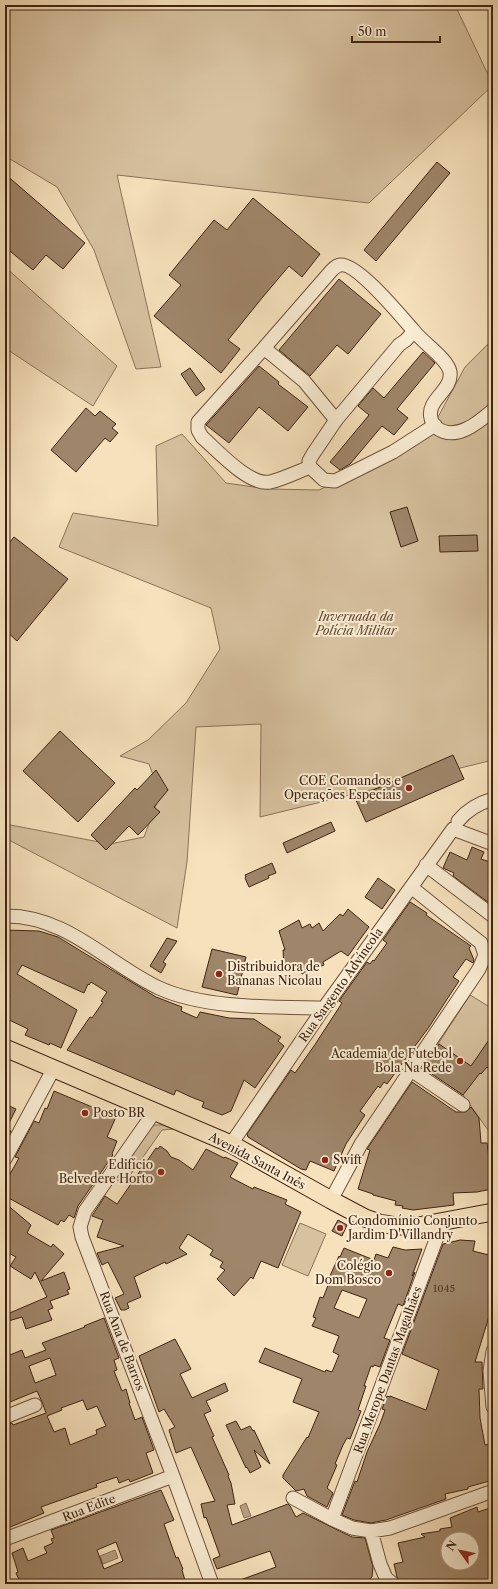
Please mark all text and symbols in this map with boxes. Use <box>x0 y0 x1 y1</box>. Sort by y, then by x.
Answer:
scale bar <box>352 18 440 44</box>
text: 50 m <box>358 24 387 39</box>
park label: Invernada da Polícia Militar <box>314 609 398 638</box>
place label: COE Comandos e Operações Especiais <box>284 773 401 802</box>
marker: COE Comandos e Operações Especiais <box>404 783 414 793</box>
street label: Rua Sargento Advíncola <box>295 924 386 1045</box>
place label: Distribuidora de Bananas Nicolau <box>227 959 323 988</box>
marker: Distribuidora de Bananas Nicolau <box>214 969 224 979</box>
place label: Academia de Futebol Bola Na Rede <box>330 1046 452 1075</box>
marker: Academia de Futebol Bola Na Rede <box>455 1056 465 1066</box>
place label: Posto BR <box>93 1105 146 1120</box>
marker: Posto BR <box>80 1108 90 1118</box>
street label: Avenida Santa Inês <box>205 1128 308 1192</box>
place label: Swift <box>333 1152 363 1167</box>
marker: Swift <box>320 1155 330 1165</box>
place label: Edifício Belvedere Horto <box>59 1157 153 1186</box>
marker: Edifício Belvedere Horto <box>156 1167 166 1177</box>
place label: Condomínio Conjunto Jardim D'Villandry <box>346 1213 477 1242</box>
marker: Condomínio Conjunto Jardim D'Villandry <box>335 1223 345 1233</box>
place label: Colégio Dom Bosco <box>315 1258 381 1287</box>
marker: Colégio Dom Bosco <box>384 1268 394 1278</box>
house number: 1045 <box>433 1282 455 1295</box>
street label: Rua Merope Dantas Magalhães <box>350 1284 425 1455</box>
street label: Rua Ana de Barros <box>97 1289 148 1393</box>
street label: Rua Edite <box>60 1490 118 1525</box>
north arrow <box>440 1531 480 1571</box>
text: N <box>443 1537 460 1553</box>

